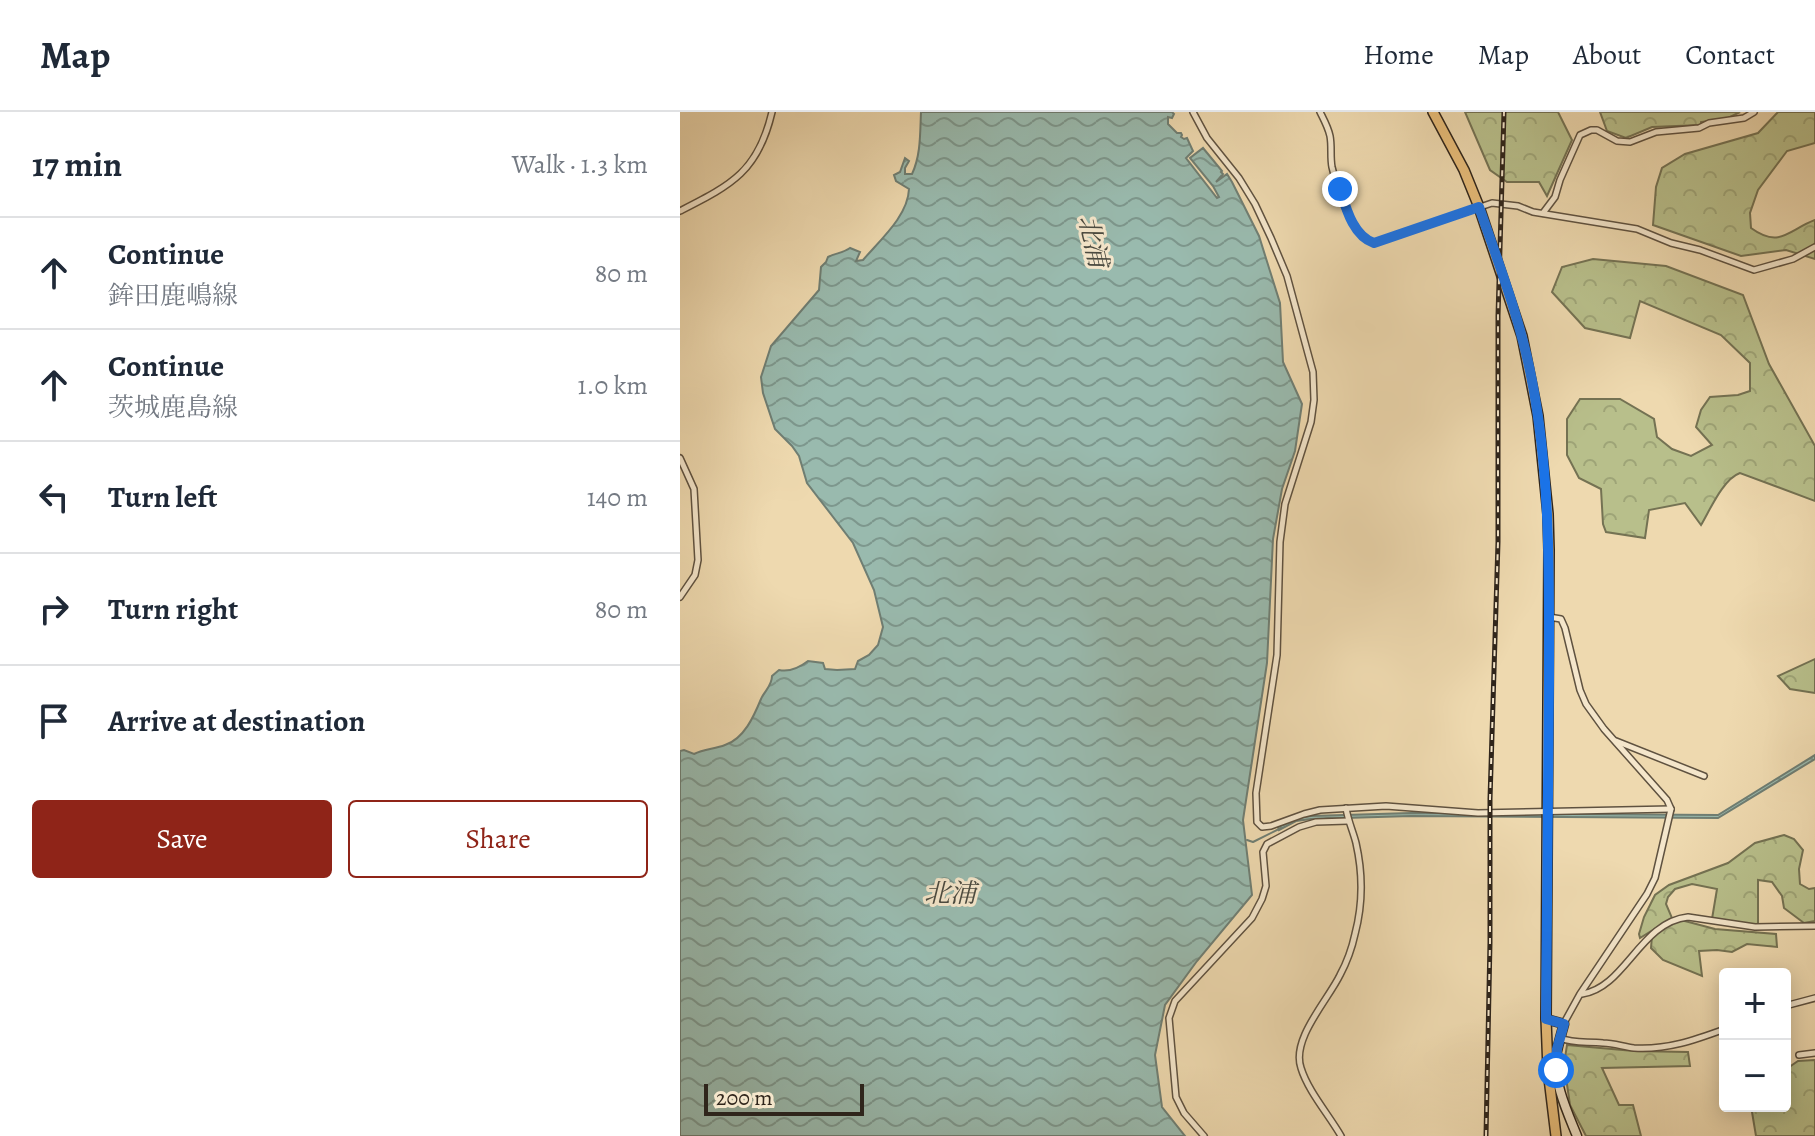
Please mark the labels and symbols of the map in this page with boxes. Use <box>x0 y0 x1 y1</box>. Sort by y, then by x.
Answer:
route end <box>1322 171 1358 207</box>
water label: 北浦 <box>1070 212 1117 274</box>
water label: 北浦 <box>924 876 980 911</box>
route start <box>1538 1052 1574 1088</box>
scale bar <box>704 1080 864 1116</box>

